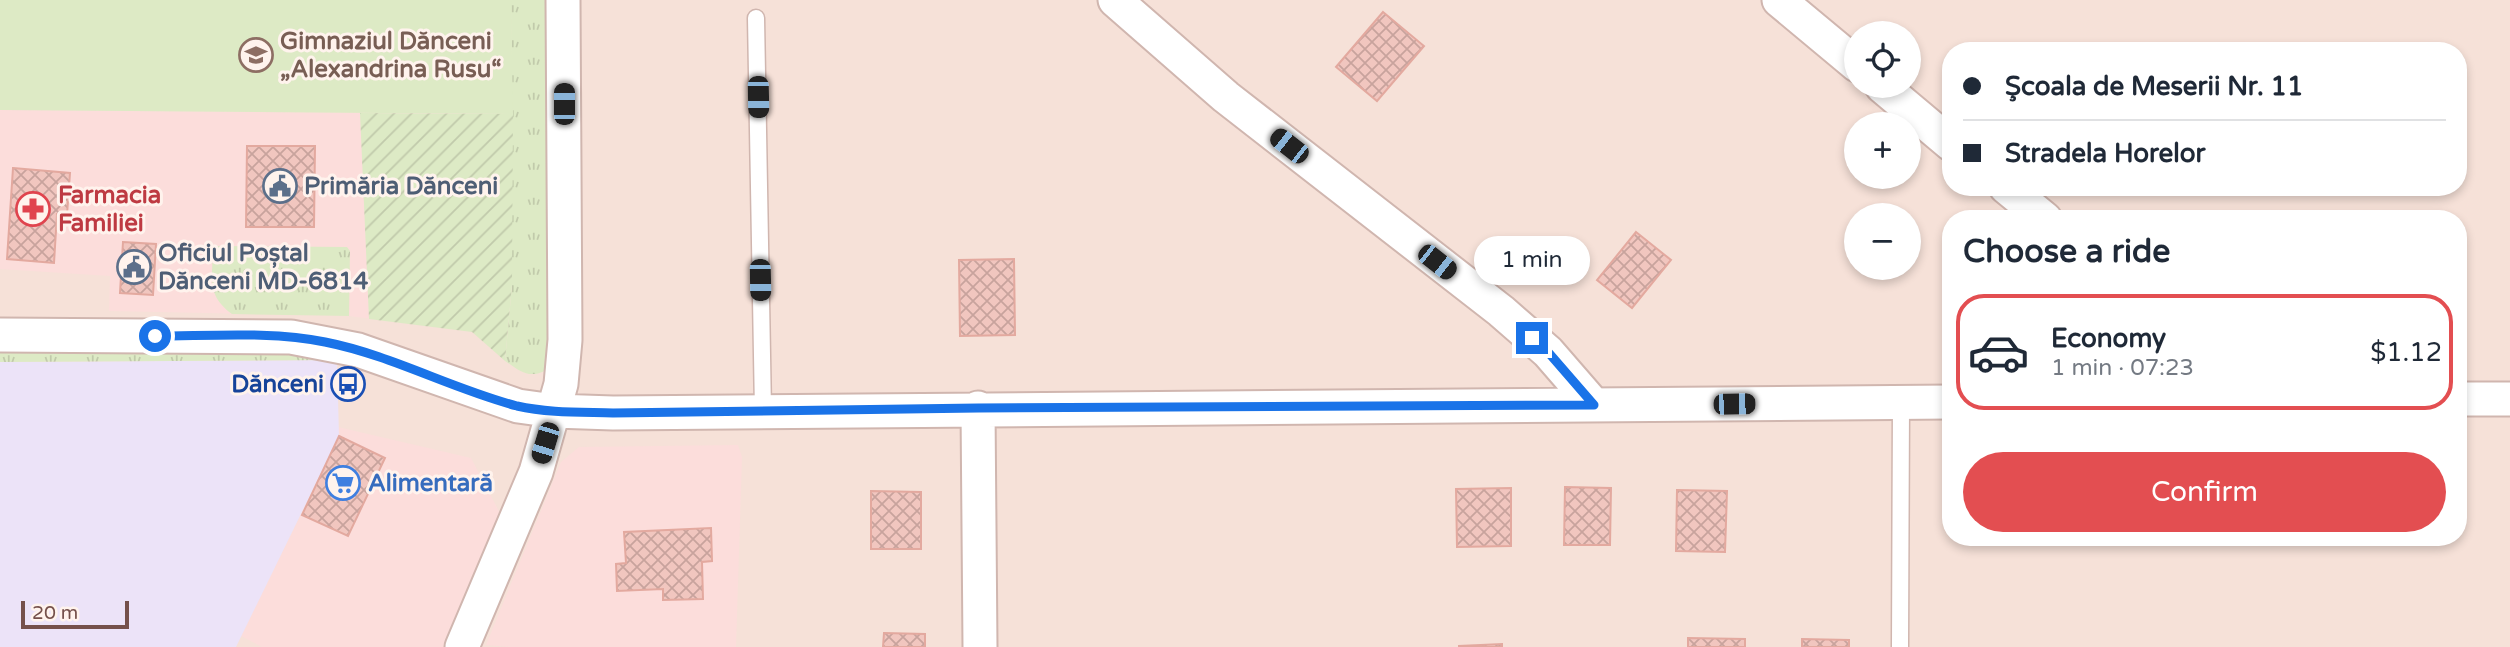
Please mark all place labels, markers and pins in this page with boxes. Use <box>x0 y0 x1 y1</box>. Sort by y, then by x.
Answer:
place label: Gimnaziul Dănceni „Alexandrina Rusu“ <box>280 27 502 84</box>
school or university icon: Gimnaziul Dănceni „Alexandrina Rusu“ <box>237 36 275 74</box>
public building icon: Primăria Dănceni <box>261 167 299 205</box>
place label: Primăria Dănceni <box>304 172 498 201</box>
place label: Farmacia Familiei <box>58 181 161 238</box>
pharmacy icon: Farmacia Familiei <box>14 190 52 228</box>
place label: Oficiul Poștal Dănceni MD-6814 <box>158 239 368 296</box>
public building icon: Oficiul Poștal Dănceni MD-6814 <box>115 248 153 286</box>
bus stop icon: Dănceni <box>329 365 367 403</box>
place label: Dănceni <box>231 370 324 399</box>
supermarket icon: Alimentară <box>324 464 362 502</box>
place label: Alimentară <box>368 469 493 498</box>

